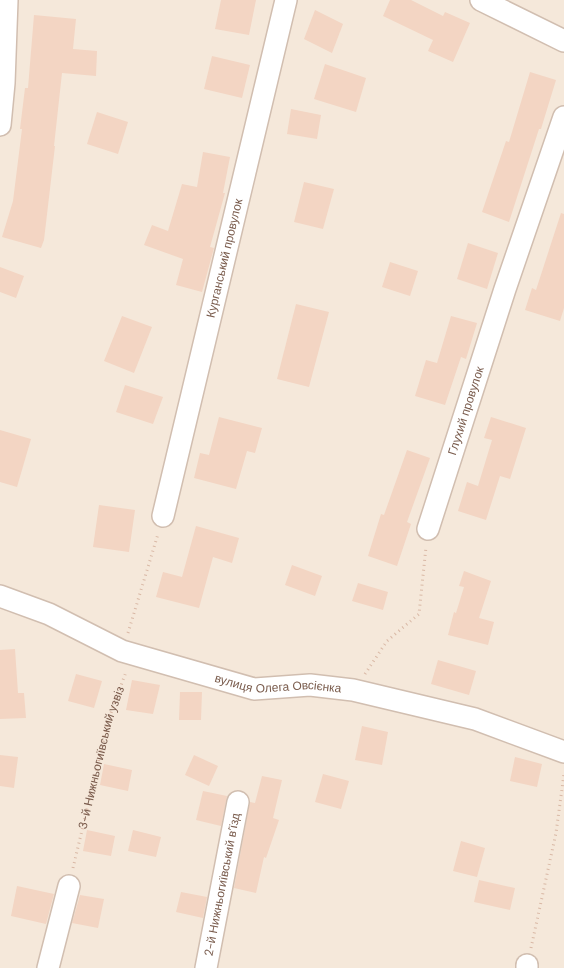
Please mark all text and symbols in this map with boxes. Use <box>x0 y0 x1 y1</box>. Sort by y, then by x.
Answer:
street label: Курганський провулок <box>203 196 247 319</box>
street label: Глухий провулок <box>444 364 488 457</box>
street label: вулиця Олега Овсієнка <box>213 670 343 697</box>
street label: 3-й Нижньогиївський узвіз <box>75 683 128 831</box>
street label: 2-й Нижньогиївський в’їзд <box>200 812 244 958</box>

